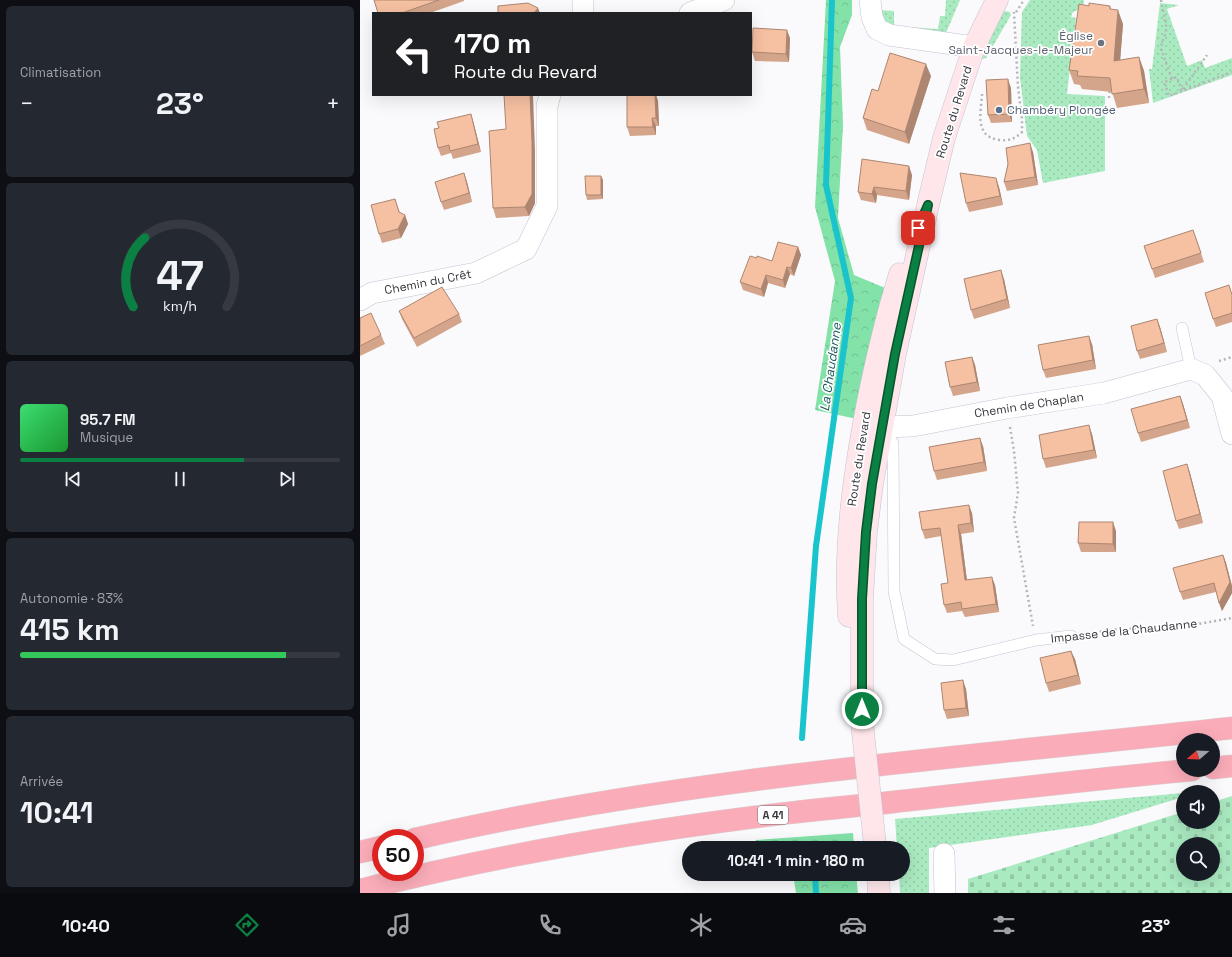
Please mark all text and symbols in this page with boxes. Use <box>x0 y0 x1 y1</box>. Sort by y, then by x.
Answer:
text: 170 m <box>454 25 531 61</box>
icon: left <box>388 28 440 80</box>
place label: Église Saint-Jacques-le-Majeur <box>948 28 1093 58</box>
marker: Église Saint-Jacques-le-Majeur <box>1096 38 1106 48</box>
text: Route du Revard <box>454 60 597 83</box>
text: Climatisation <box>20 64 101 81</box>
street label: Route du Revard <box>932 64 976 160</box>
text: 23° <box>156 84 204 123</box>
text: − <box>20 89 34 117</box>
text: + <box>326 89 340 117</box>
place label: Chambéry Plongée <box>1007 102 1116 118</box>
marker: Chambéry Plongée <box>994 105 1004 115</box>
pin <box>901 211 935 245</box>
icon: arrive <box>907 217 929 239</box>
text: 47 <box>156 249 204 302</box>
street label: Chemin du Crêt <box>383 266 473 298</box>
text: km/h <box>163 297 197 315</box>
water label: La Chaudanne <box>816 321 845 412</box>
street label: Chemin de Chaplan <box>973 388 1085 422</box>
text: 95.7 FM <box>80 410 136 429</box>
street label: Route du Revard <box>844 411 874 507</box>
text: Musique <box>80 429 133 446</box>
icon: previous <box>62 468 84 490</box>
icon: pause <box>169 468 191 490</box>
icon: next <box>276 468 298 490</box>
text: Autonomie · 83% <box>20 590 123 607</box>
text: 415 km <box>20 610 120 649</box>
street label: Impasse de la Chaudanne <box>1050 615 1198 647</box>
position arrow <box>841 688 883 730</box>
north arrow <box>1176 733 1220 777</box>
map controls <box>1176 733 1220 881</box>
text: Arrivée <box>20 773 63 790</box>
button: sound <box>1176 785 1220 829</box>
text: 10:41 <box>20 793 93 832</box>
road number: A 41 <box>758 806 788 824</box>
speed limit sign: 50 <box>372 829 424 881</box>
button: search <box>1176 837 1220 881</box>
text: 10:41 · 1 min · 180 m <box>727 851 865 870</box>
icon: directions <box>233 911 261 939</box>
icon: music <box>385 911 413 939</box>
icon: phone <box>536 911 564 939</box>
icon: climate <box>687 911 715 939</box>
icon: car <box>839 911 867 939</box>
icon: filters <box>990 911 1018 939</box>
text: 10:40 <box>62 914 110 937</box>
text: 23° <box>1141 914 1170 937</box>

